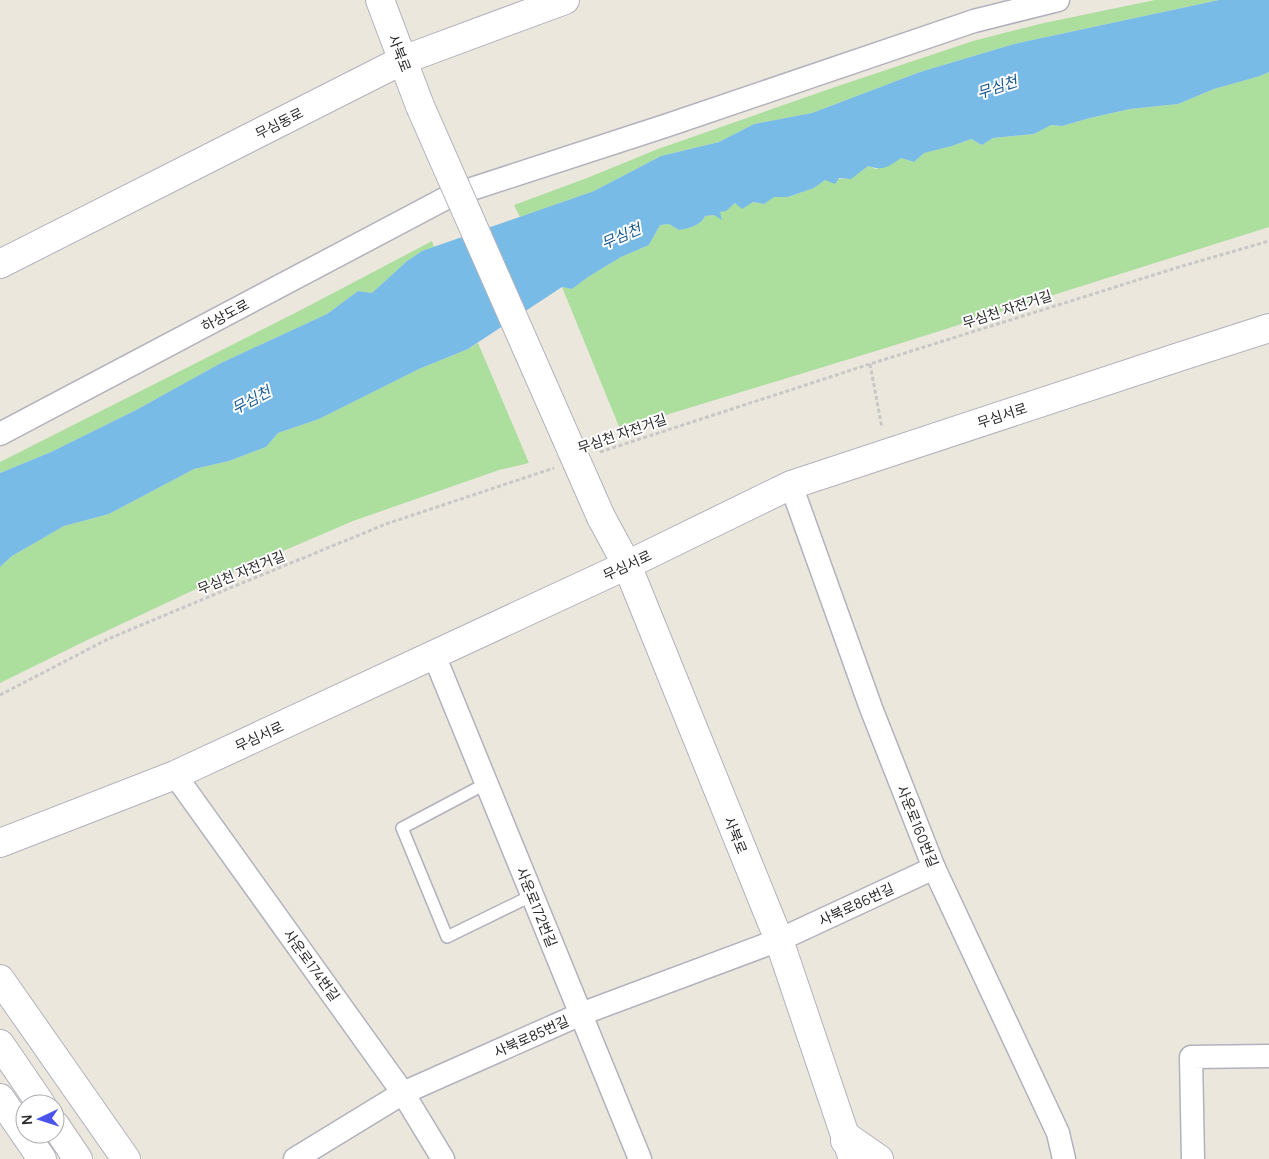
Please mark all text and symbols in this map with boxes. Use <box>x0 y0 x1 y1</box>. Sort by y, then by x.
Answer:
street label: 사북로 <box>384 32 416 75</box>
water label: 무심천 <box>974 70 1022 103</box>
street label: 무심동로 <box>252 103 306 143</box>
water label: 무심천 <box>598 217 646 254</box>
street label: 무심천 자전거길 <box>960 286 1054 332</box>
street label: 하상도로 <box>198 294 252 335</box>
water label: 무심천 <box>228 380 276 419</box>
street label: 무심서로 <box>975 398 1030 432</box>
street label: 무심천 자전거길 <box>575 409 669 457</box>
street label: 무심서로 <box>600 545 654 584</box>
street label: 무심천 자전거길 <box>194 546 288 598</box>
street label: 무심서로 <box>232 716 286 755</box>
street label: 사운로160번길 <box>893 782 943 870</box>
street label: 사북로 <box>720 814 752 857</box>
street label: 사운로172번길 <box>512 864 562 950</box>
street label: 사북로86번길 <box>815 878 897 930</box>
street label: 사운로174번길 <box>279 925 345 1005</box>
street label: 사북로85번길 <box>490 1011 572 1061</box>
north arrow <box>15 1094 65 1144</box>
text: N <box>17 1114 36 1126</box>

